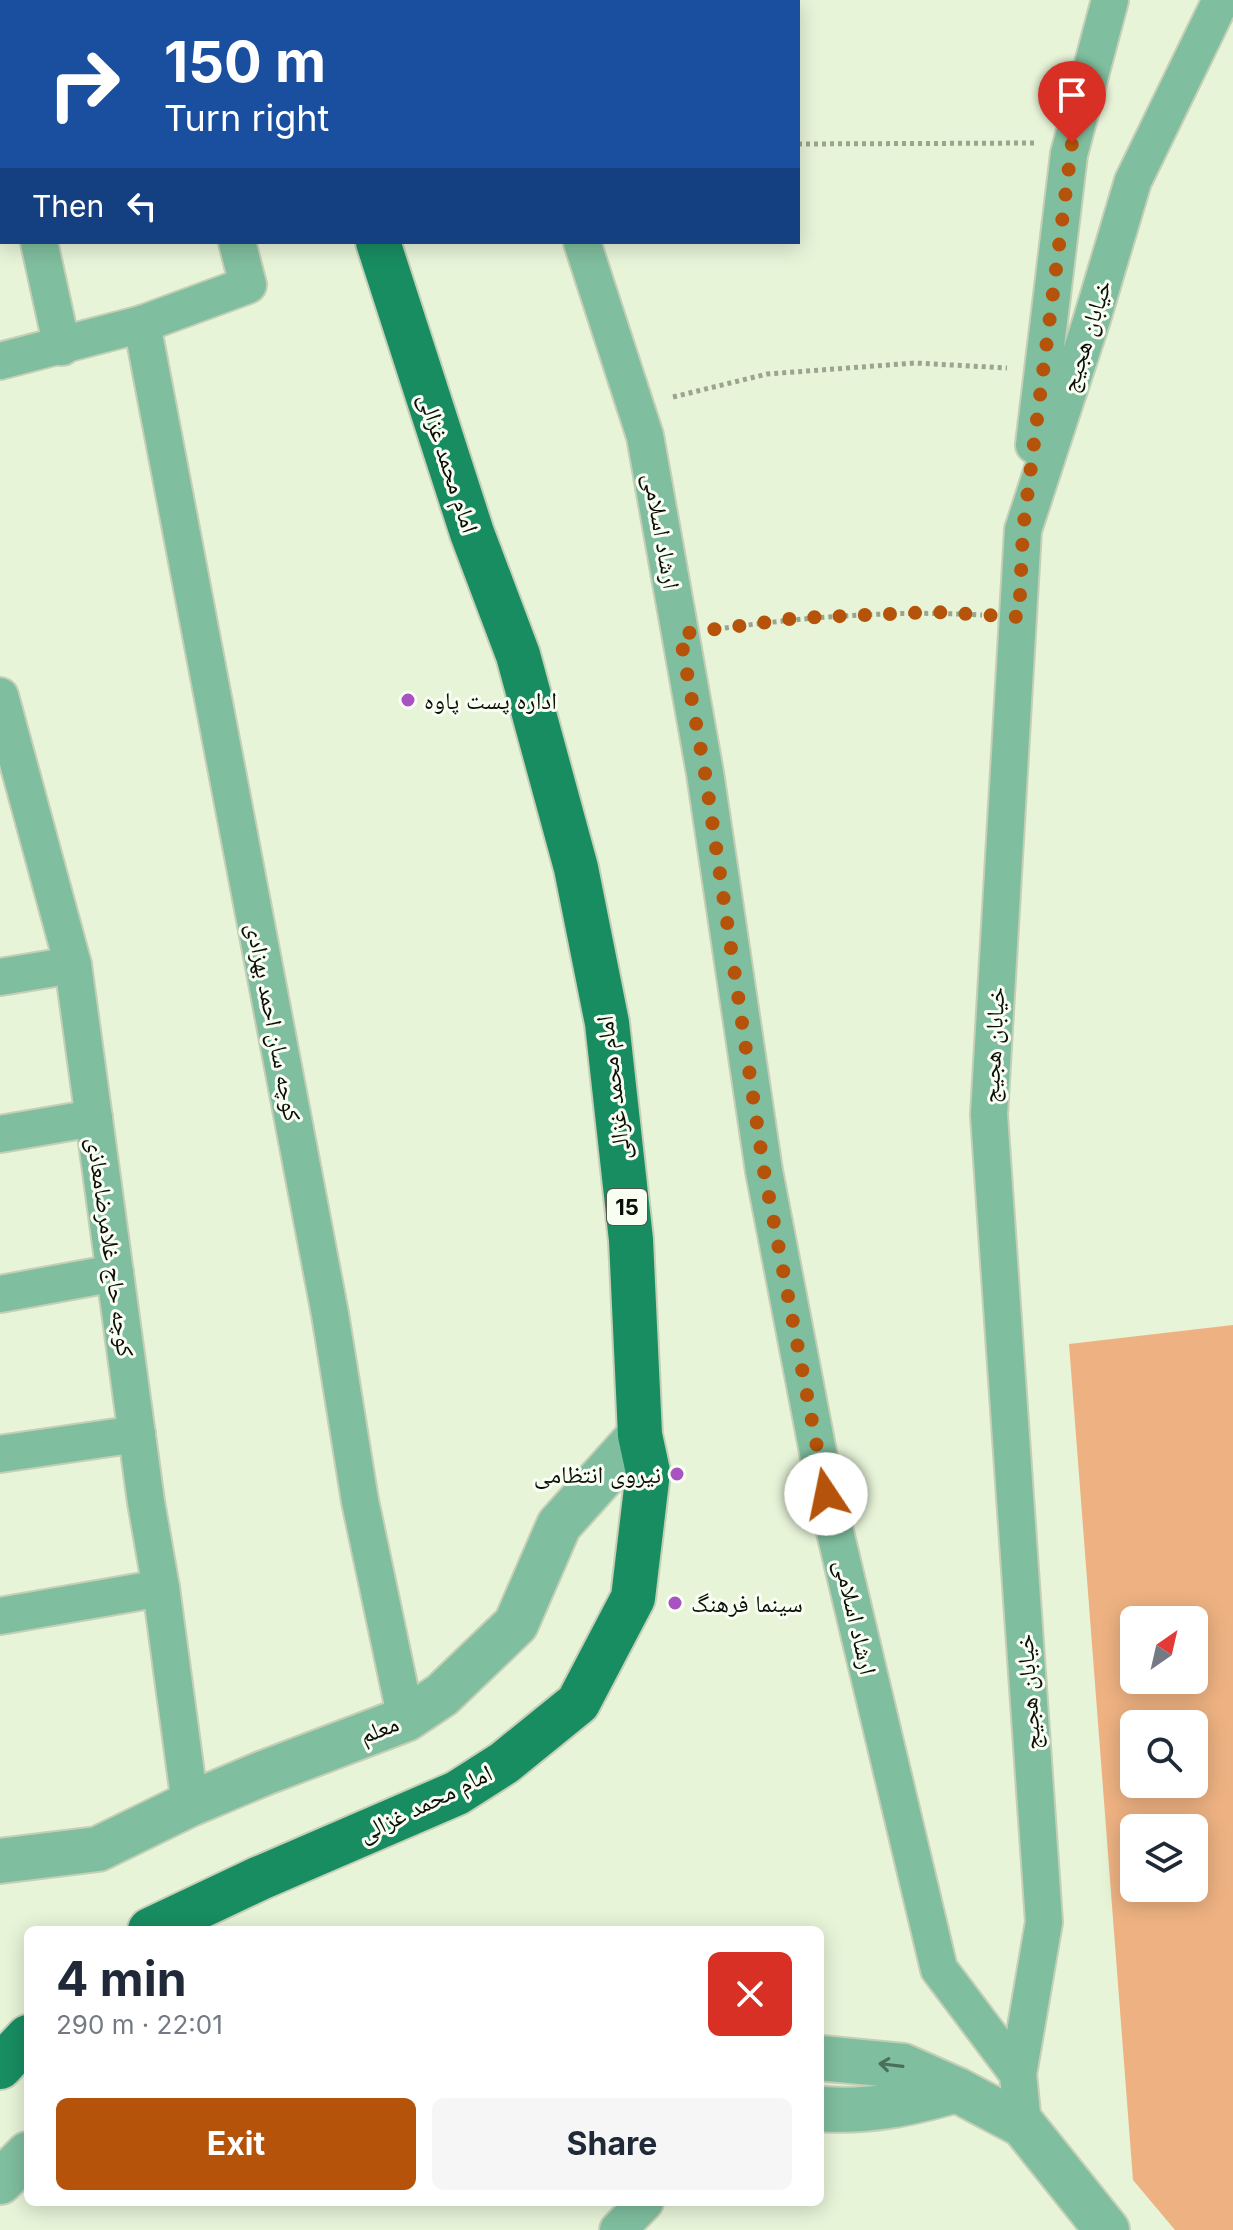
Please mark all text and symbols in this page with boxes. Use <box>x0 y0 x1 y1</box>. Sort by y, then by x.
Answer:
text: 150 m <box>164 28 326 96</box>
icon: right <box>32 32 136 136</box>
pin <box>1038 61 1106 143</box>
icon: arrive <box>1050 73 1094 117</box>
text: Turn right <box>164 96 329 140</box>
icon: left <box>120 184 164 228</box>
text: Then <box>32 188 104 224</box>
street label: خیابان هجیج <box>1054 276 1119 396</box>
street label: امام محمد غزالی <box>411 389 485 537</box>
street label: ارشاد اسلامی <box>638 471 686 591</box>
place label: اداره پست پاوه <box>424 686 557 715</box>
marker: اداره پست پاوه <box>399 691 417 709</box>
street label: کوچه سان احمد بهزادی <box>241 920 307 1124</box>
street label: خیابان هجیج <box>975 986 1012 1104</box>
street label: امام محمد غزالی <box>590 1014 638 1162</box>
street label: کوچه حاج غلامرضامعاذی <box>80 1135 141 1359</box>
road number: 15 <box>607 1189 647 1225</box>
position arrow <box>784 1452 868 1536</box>
place label: نیروی انتظامی <box>534 1460 661 1489</box>
marker: نیروی انتظامی <box>668 1465 686 1483</box>
street label: ارشاد اسلامی <box>829 1557 883 1677</box>
place label: سینما فرهنگ <box>691 1589 803 1618</box>
marker: سینما فرهنگ <box>666 1594 684 1612</box>
north arrow <box>1120 1606 1208 1694</box>
map controls <box>1120 1606 1208 1902</box>
street label: خیابان هجیج <box>1009 1633 1048 1751</box>
street label: معلم <box>355 1708 403 1751</box>
button: search <box>1120 1710 1208 1798</box>
street label: امام محمد غزالی <box>353 1758 498 1850</box>
button: layers <box>1120 1814 1208 1902</box>
text: 4 min <box>56 1949 187 2008</box>
button: close <box>708 1952 792 2036</box>
text: 290 m · 22:01 <box>56 2009 223 2040</box>
one-way arrow <box>878 2058 905 2073</box>
button: Exit <box>56 2098 416 2190</box>
button: Share <box>432 2098 792 2190</box>

